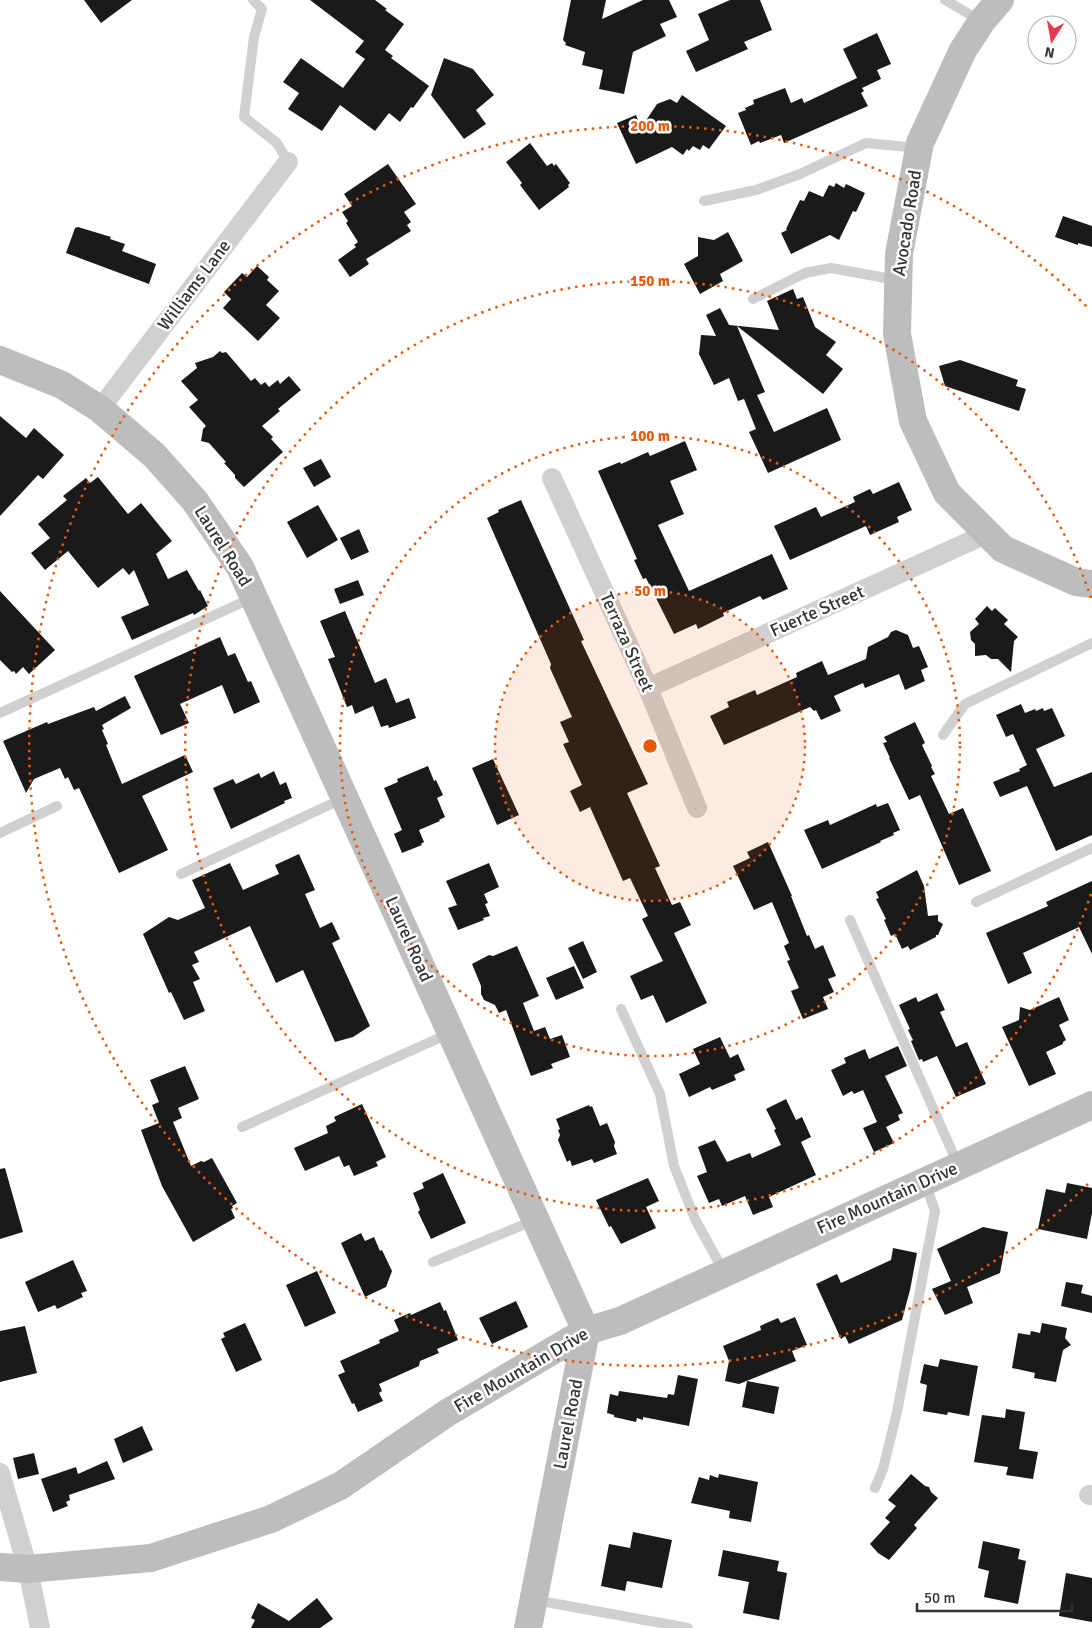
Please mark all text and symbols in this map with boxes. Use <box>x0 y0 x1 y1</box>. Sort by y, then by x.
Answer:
north arrow <box>1027 15 1077 65</box>
text: N <box>1043 43 1056 62</box>
text: 200 m <box>630 117 670 135</box>
street label: Avocado Road <box>888 168 926 278</box>
street label: Williams Lane <box>153 235 235 335</box>
text: 150 m <box>630 272 670 290</box>
text: 100 m <box>630 427 670 445</box>
street label: Laurel Road <box>189 501 257 591</box>
street label: Fuerte Street <box>767 580 867 642</box>
text: 50 m <box>634 582 666 600</box>
street label: Terraza Street <box>595 589 659 695</box>
centre of rings <box>641 737 659 755</box>
street label: Laurel Road <box>380 893 438 985</box>
street label: Fire Mountain Drive <box>813 1157 961 1239</box>
street label: Fire Mountain Drive <box>450 1323 592 1417</box>
street label: Laurel Road <box>548 1377 588 1471</box>
scale bar <box>917 1580 1072 1612</box>
text: 50 m <box>924 1589 955 1607</box>

